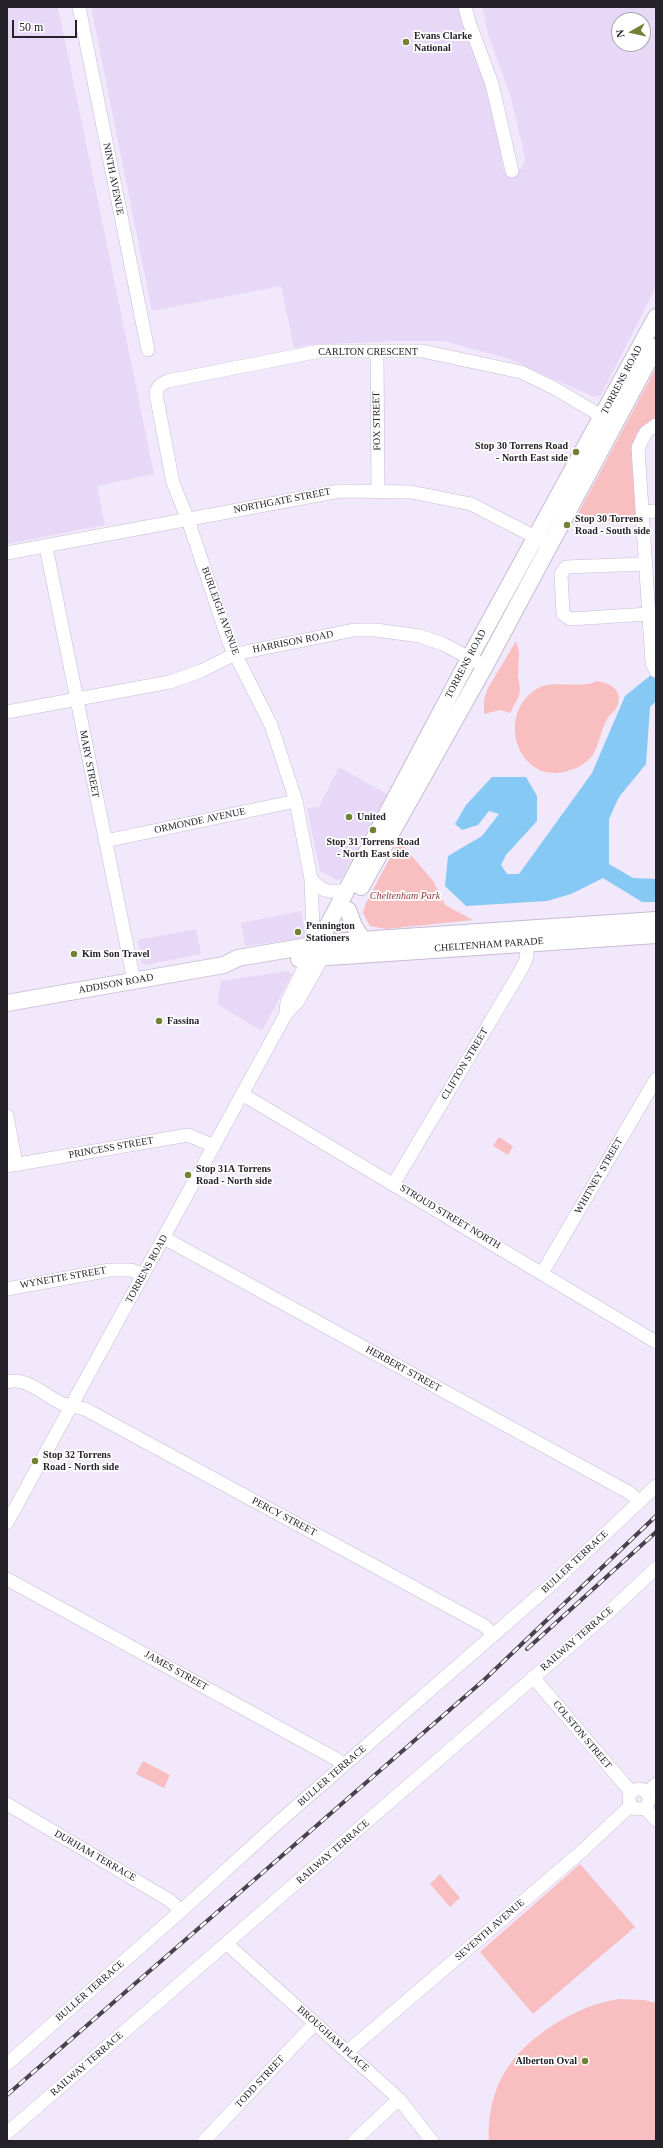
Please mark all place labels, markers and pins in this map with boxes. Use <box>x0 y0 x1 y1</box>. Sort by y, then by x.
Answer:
place label: Evans Clarke National <box>414 30 472 54</box>
marker: Evans Clarke National <box>401 37 411 47</box>
place label: Stop 30 Torrens Road - North East side <box>475 440 568 464</box>
marker: Stop 30 Torrens Road - North East side <box>571 447 581 457</box>
place label: Stop 30 Torrens Road - South side <box>575 513 650 536</box>
marker: Stop 30 Torrens Road - South side <box>562 520 572 530</box>
place label: United <box>357 811 386 823</box>
marker: United <box>344 812 354 822</box>
marker: Stop 31 Torrens Road - North East side <box>368 825 378 835</box>
place label: Stop 31 Torrens Road - North East side <box>326 836 420 860</box>
place label: Pennington Stationers <box>306 920 355 944</box>
marker: Pennington Stationers <box>293 927 303 937</box>
place label: Kim Son Travel <box>82 948 150 960</box>
marker: Kim Son Travel <box>69 949 79 959</box>
place label: Fassina <box>167 1015 199 1027</box>
marker: Fassina <box>154 1016 164 1026</box>
place label: Stop 31A Torrens Road - North side <box>196 1163 272 1186</box>
marker: Stop 31A Torrens Road - North side <box>183 1170 193 1180</box>
place label: Stop 32 Torrens Road - North side <box>43 1449 119 1472</box>
marker: Stop 32 Torrens Road - North side <box>30 1456 40 1466</box>
place label: Alberton Oval <box>516 2055 577 2067</box>
marker: Alberton Oval <box>580 2056 590 2066</box>

